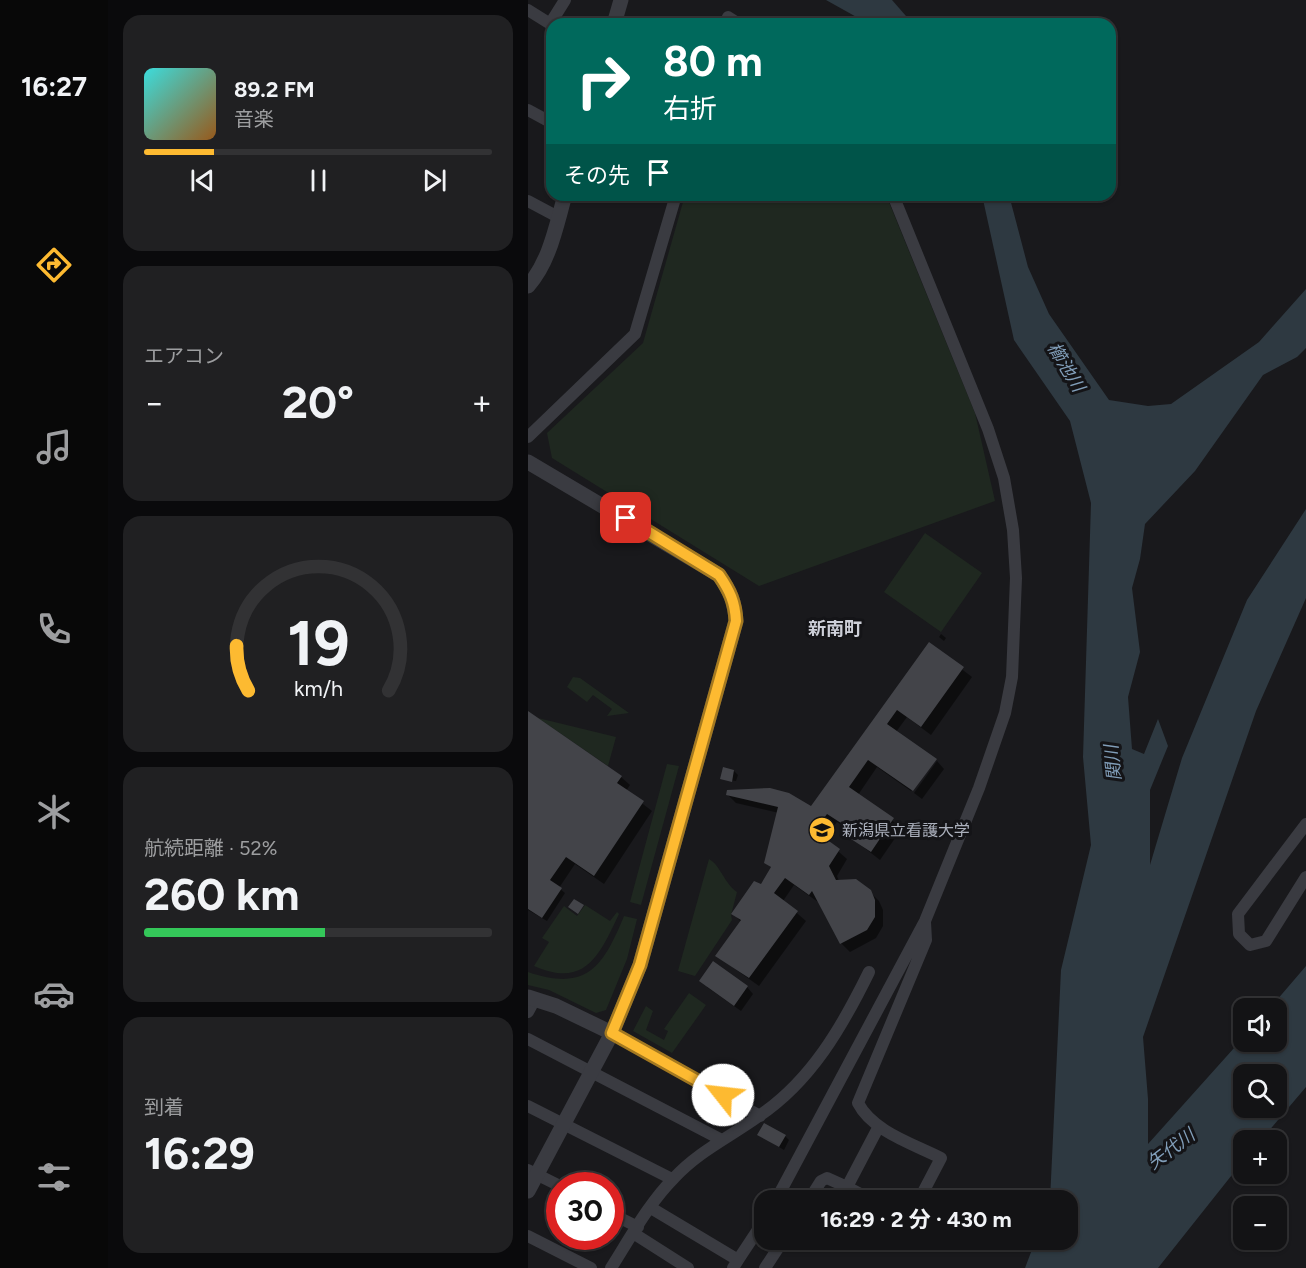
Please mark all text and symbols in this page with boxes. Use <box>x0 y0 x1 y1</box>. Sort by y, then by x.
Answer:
text: 80 m <box>663 36 763 87</box>
icon: right <box>564 42 642 120</box>
text: 16:27 <box>21 70 87 103</box>
text: 89.2 FM <box>234 76 315 103</box>
text: 右折 <box>663 92 717 125</box>
text: 音楽 <box>234 107 274 131</box>
icon: arrive <box>642 156 675 189</box>
text: その先 <box>564 162 630 189</box>
icon: previous <box>186 164 219 197</box>
icon: pause <box>302 164 335 197</box>
icon: next <box>418 164 451 197</box>
icon: directions <box>33 244 75 286</box>
water label: 櫛池川 <box>1043 338 1090 398</box>
text: エアコン <box>144 344 224 368</box>
text: 20° <box>282 375 354 429</box>
text: − <box>144 383 165 422</box>
text: + <box>471 383 492 422</box>
icon: music <box>33 426 75 468</box>
pin <box>600 492 651 543</box>
icon: arrive <box>609 501 642 534</box>
text: 19 <box>287 606 349 681</box>
icon: phone <box>33 608 75 650</box>
district label: 新南町 <box>808 618 862 640</box>
text: km/h <box>294 676 342 701</box>
water label: 関川 <box>1100 742 1126 782</box>
icon: climate <box>33 791 75 833</box>
school or university icon: 新潟県立看護大学 <box>807 815 837 845</box>
place label: 新潟県立看護大学 <box>842 821 970 840</box>
text: 航続距離 · 52% <box>144 836 277 860</box>
text: 260 km <box>144 867 299 921</box>
icon: car <box>33 973 75 1015</box>
map controls <box>1233 998 1287 1250</box>
button: sound <box>1233 998 1287 1052</box>
position arrow <box>691 1063 755 1127</box>
button: search <box>1233 1064 1287 1118</box>
text: 到着 <box>144 1095 184 1119</box>
water label: 矢代川 <box>1143 1123 1201 1174</box>
text: 16:29 <box>144 1126 255 1180</box>
button: + <box>1233 1130 1287 1184</box>
icon: filters <box>33 1156 75 1198</box>
speed limit sign: 30 <box>546 1172 624 1250</box>
button: − <box>1233 1196 1287 1250</box>
text: 16:29 · 2 分 · 430 m <box>820 1206 1012 1233</box>

